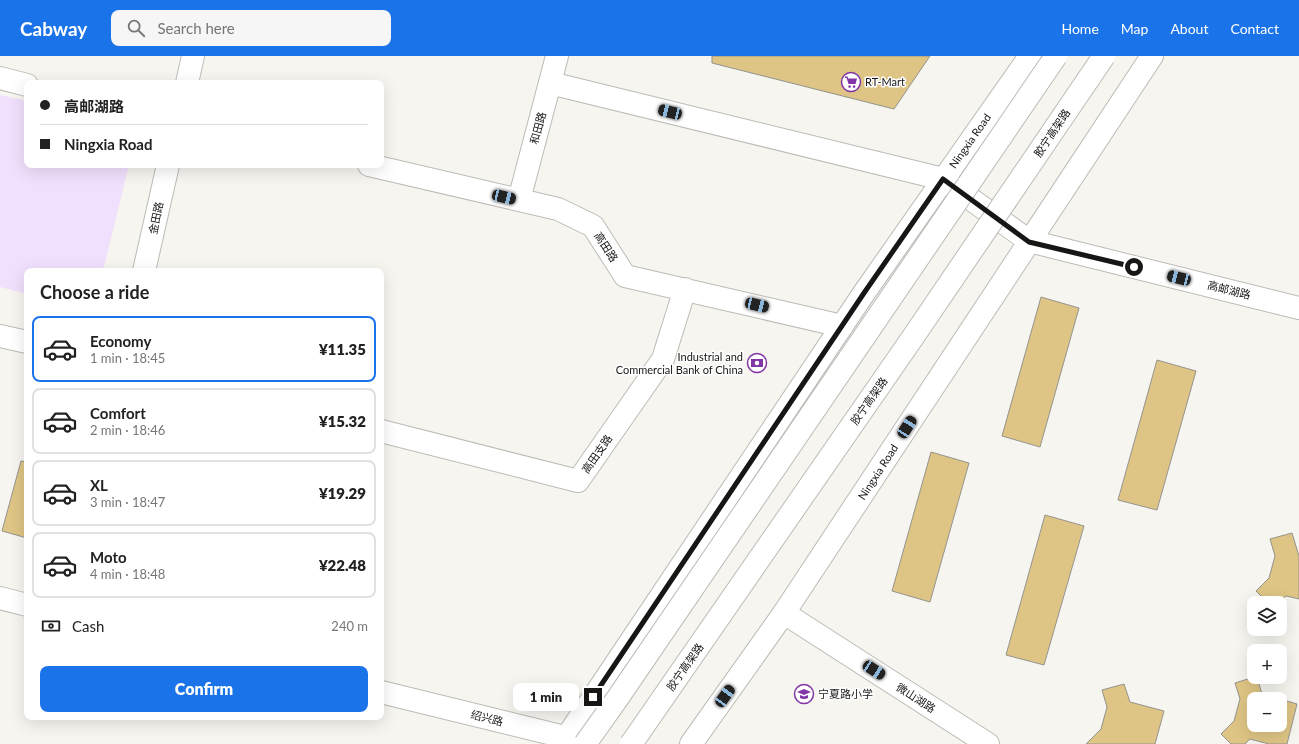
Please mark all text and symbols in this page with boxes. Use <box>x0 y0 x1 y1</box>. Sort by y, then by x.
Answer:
search box <box>111 10 391 46</box>
text: Cabway <box>20 17 87 40</box>
icon: search <box>125 17 147 39</box>
text: Search here <box>157 19 235 37</box>
text: Home <box>1061 20 1099 37</box>
text: Map <box>1121 20 1148 37</box>
text: About <box>1170 20 1208 37</box>
text: Contact <box>1230 20 1279 37</box>
supermarket icon: RT-Mart <box>840 71 862 93</box>
place label: RT-Mart <box>865 75 905 88</box>
text: 高邮湖路 <box>64 97 124 115</box>
car <box>657 103 683 121</box>
street label: 胶宁高架路 <box>1031 106 1072 159</box>
street label: 和田路 <box>527 110 548 145</box>
street label: Ningxia Road <box>946 111 993 171</box>
text: Ningxia Road <box>64 135 152 153</box>
car <box>491 188 517 206</box>
street label: 金田路 <box>146 200 165 235</box>
street label: 高田路 <box>592 229 621 264</box>
route start <box>1125 258 1143 276</box>
car <box>1166 269 1192 287</box>
street label: 高邮湖路 <box>1206 278 1252 301</box>
text: Choose a ride <box>40 281 149 303</box>
car <box>744 296 770 314</box>
icon: car <box>42 331 78 367</box>
text: Economy <box>90 332 151 350</box>
text: ¥11.35 <box>319 340 366 358</box>
text: 1 min · 18:45 <box>90 350 165 366</box>
place label: Industrial and Commercial Bank of China <box>616 350 743 376</box>
bank icon: Industrial and Commercial Bank of China <box>746 352 768 374</box>
street label: 胶宁高架路 <box>847 374 890 427</box>
icon: car <box>42 403 78 439</box>
text: Comfort <box>90 404 146 422</box>
text: ¥15.32 <box>319 412 366 430</box>
car <box>895 414 919 440</box>
text: 2 min · 18:46 <box>90 422 165 438</box>
street label: 高田支路 <box>579 432 615 475</box>
street label: Ningxia Road <box>855 442 900 502</box>
icon: car <box>42 475 78 511</box>
text: XL <box>90 476 108 494</box>
text: ¥19.29 <box>319 484 366 502</box>
text: 3 min · 18:47 <box>90 494 165 510</box>
icon: car <box>42 547 78 583</box>
text: Moto <box>90 548 127 566</box>
text: ¥22.48 <box>319 556 366 574</box>
text: 4 min · 18:48 <box>90 566 165 582</box>
map controls <box>1247 596 1287 732</box>
button: layers <box>1247 596 1287 636</box>
icon: cash <box>40 615 62 637</box>
text: Cash <box>72 617 104 635</box>
text: 240 m <box>331 618 368 634</box>
street label: 胶宁高架路 <box>663 640 706 693</box>
button: + <box>1247 644 1287 684</box>
car <box>861 658 887 682</box>
button: Confirm <box>40 666 368 712</box>
street label: 微山湖路 <box>893 680 938 715</box>
callout: 1 min <box>513 683 579 711</box>
car <box>713 683 737 709</box>
school or university icon: 宁夏路小学 <box>793 683 815 705</box>
place label: 宁夏路小学 <box>818 687 873 700</box>
route end <box>584 688 602 706</box>
text: 1 min <box>530 689 562 705</box>
button: − <box>1247 692 1287 732</box>
street label: 绍兴路 <box>470 707 505 728</box>

